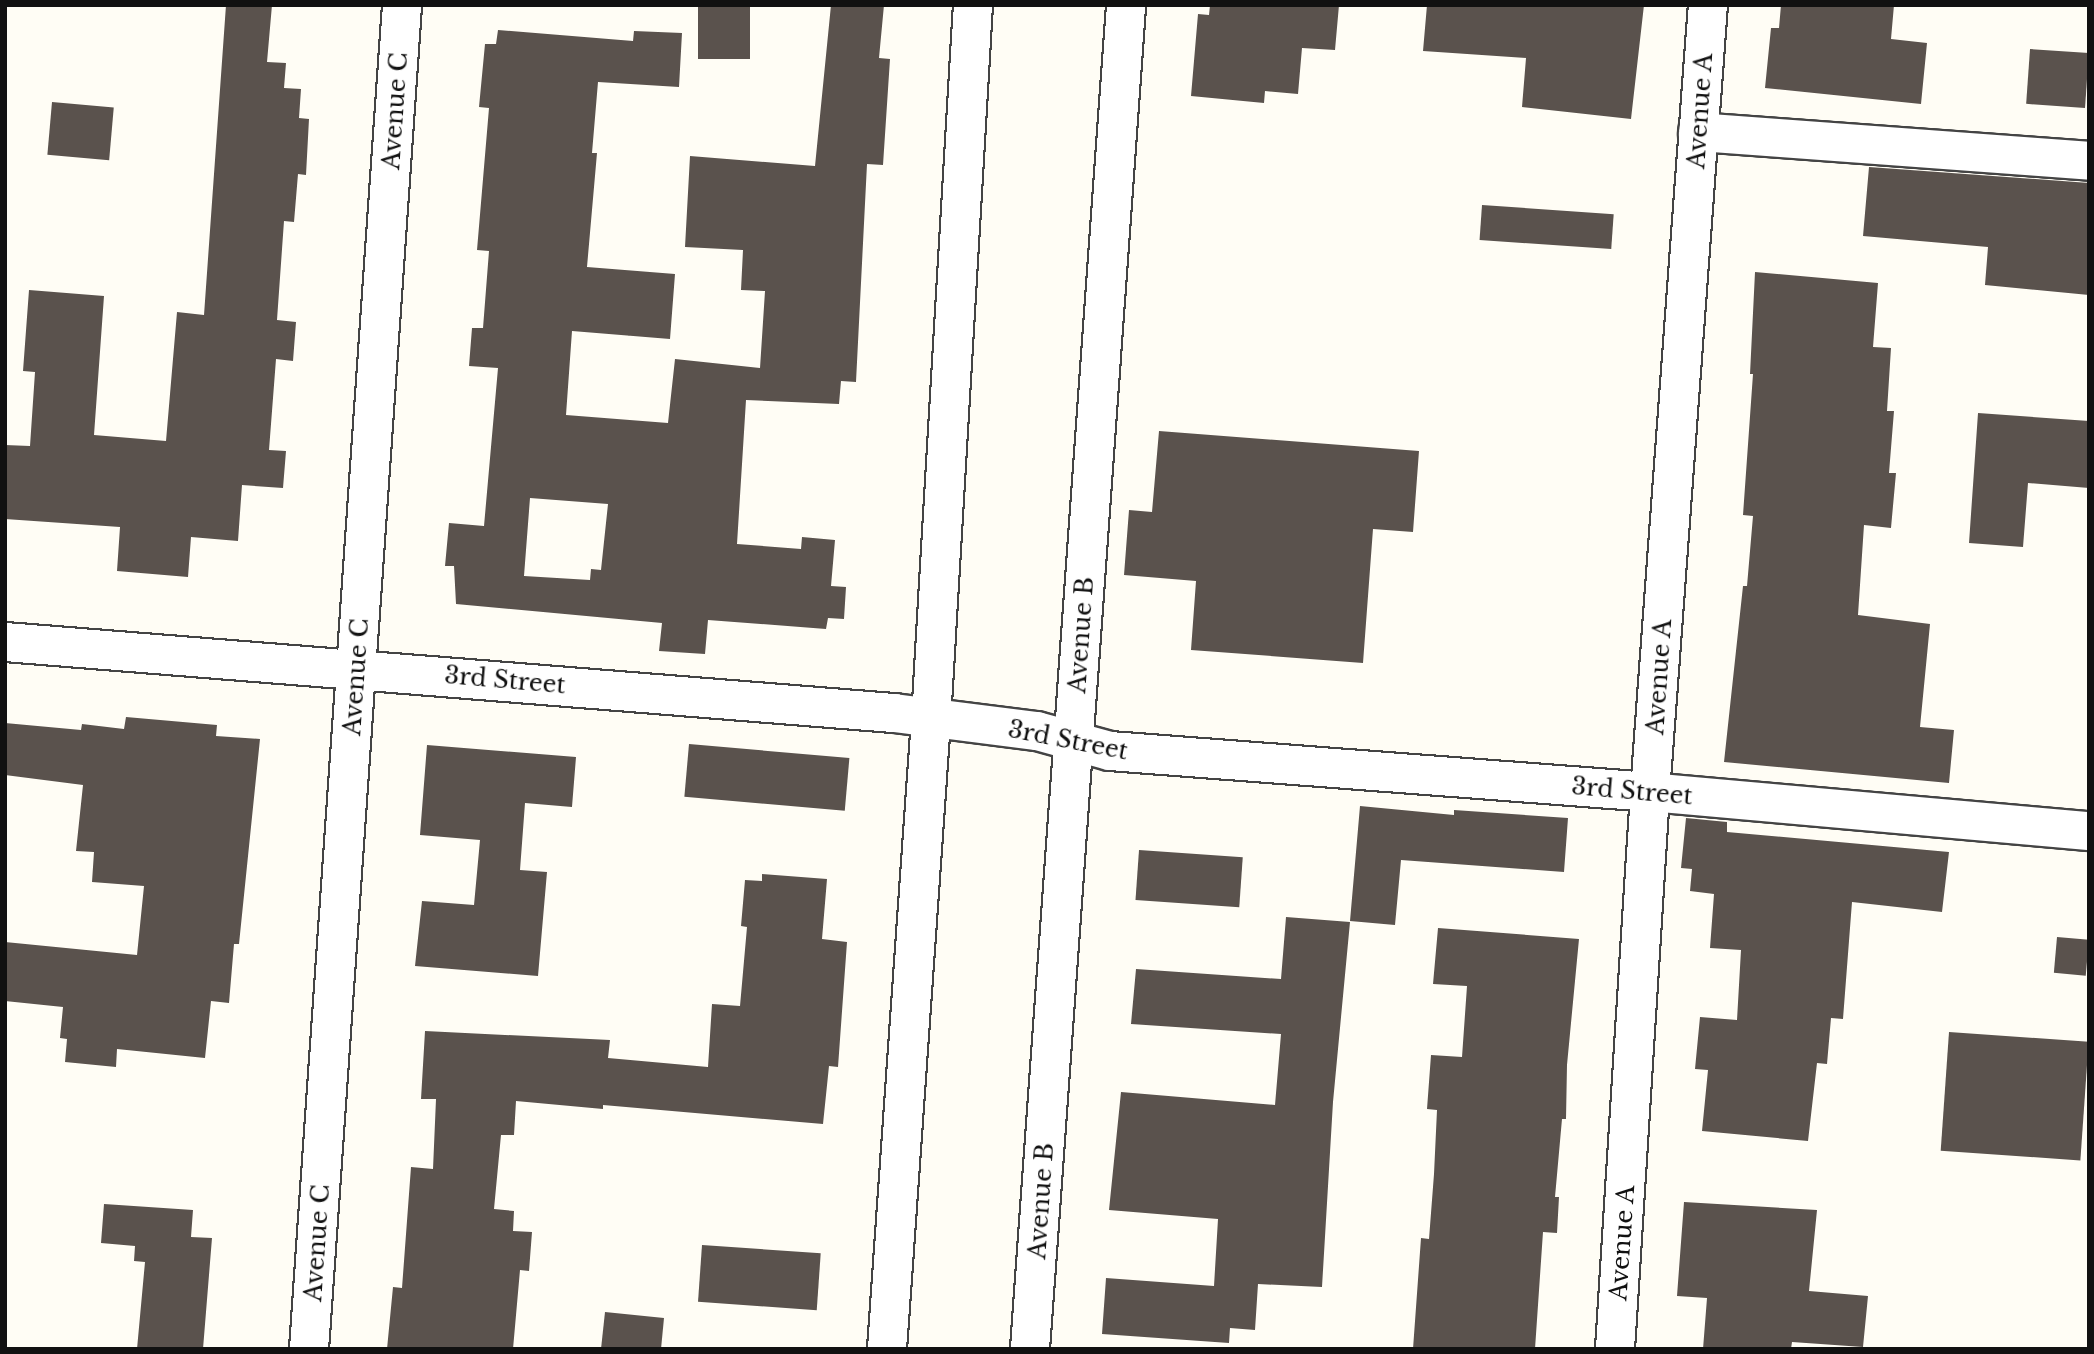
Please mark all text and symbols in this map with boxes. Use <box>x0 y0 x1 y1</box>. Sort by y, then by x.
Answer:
street label: Avenue C <box>377 51 413 171</box>
street label: Avenue A <box>1682 52 1718 170</box>
street label: Avenue B <box>1063 576 1099 694</box>
street label: Avenue C <box>338 617 374 737</box>
street label: Avenue A <box>1641 618 1677 736</box>
street label: 3rd Street <box>443 660 567 700</box>
street label: 3rd Street <box>1006 714 1130 766</box>
street label: 3rd Street <box>1570 771 1694 811</box>
street label: Avenue B <box>1023 1142 1059 1260</box>
street label: Avenue C <box>299 1183 335 1303</box>
street label: Avenue A <box>1604 1184 1640 1302</box>

